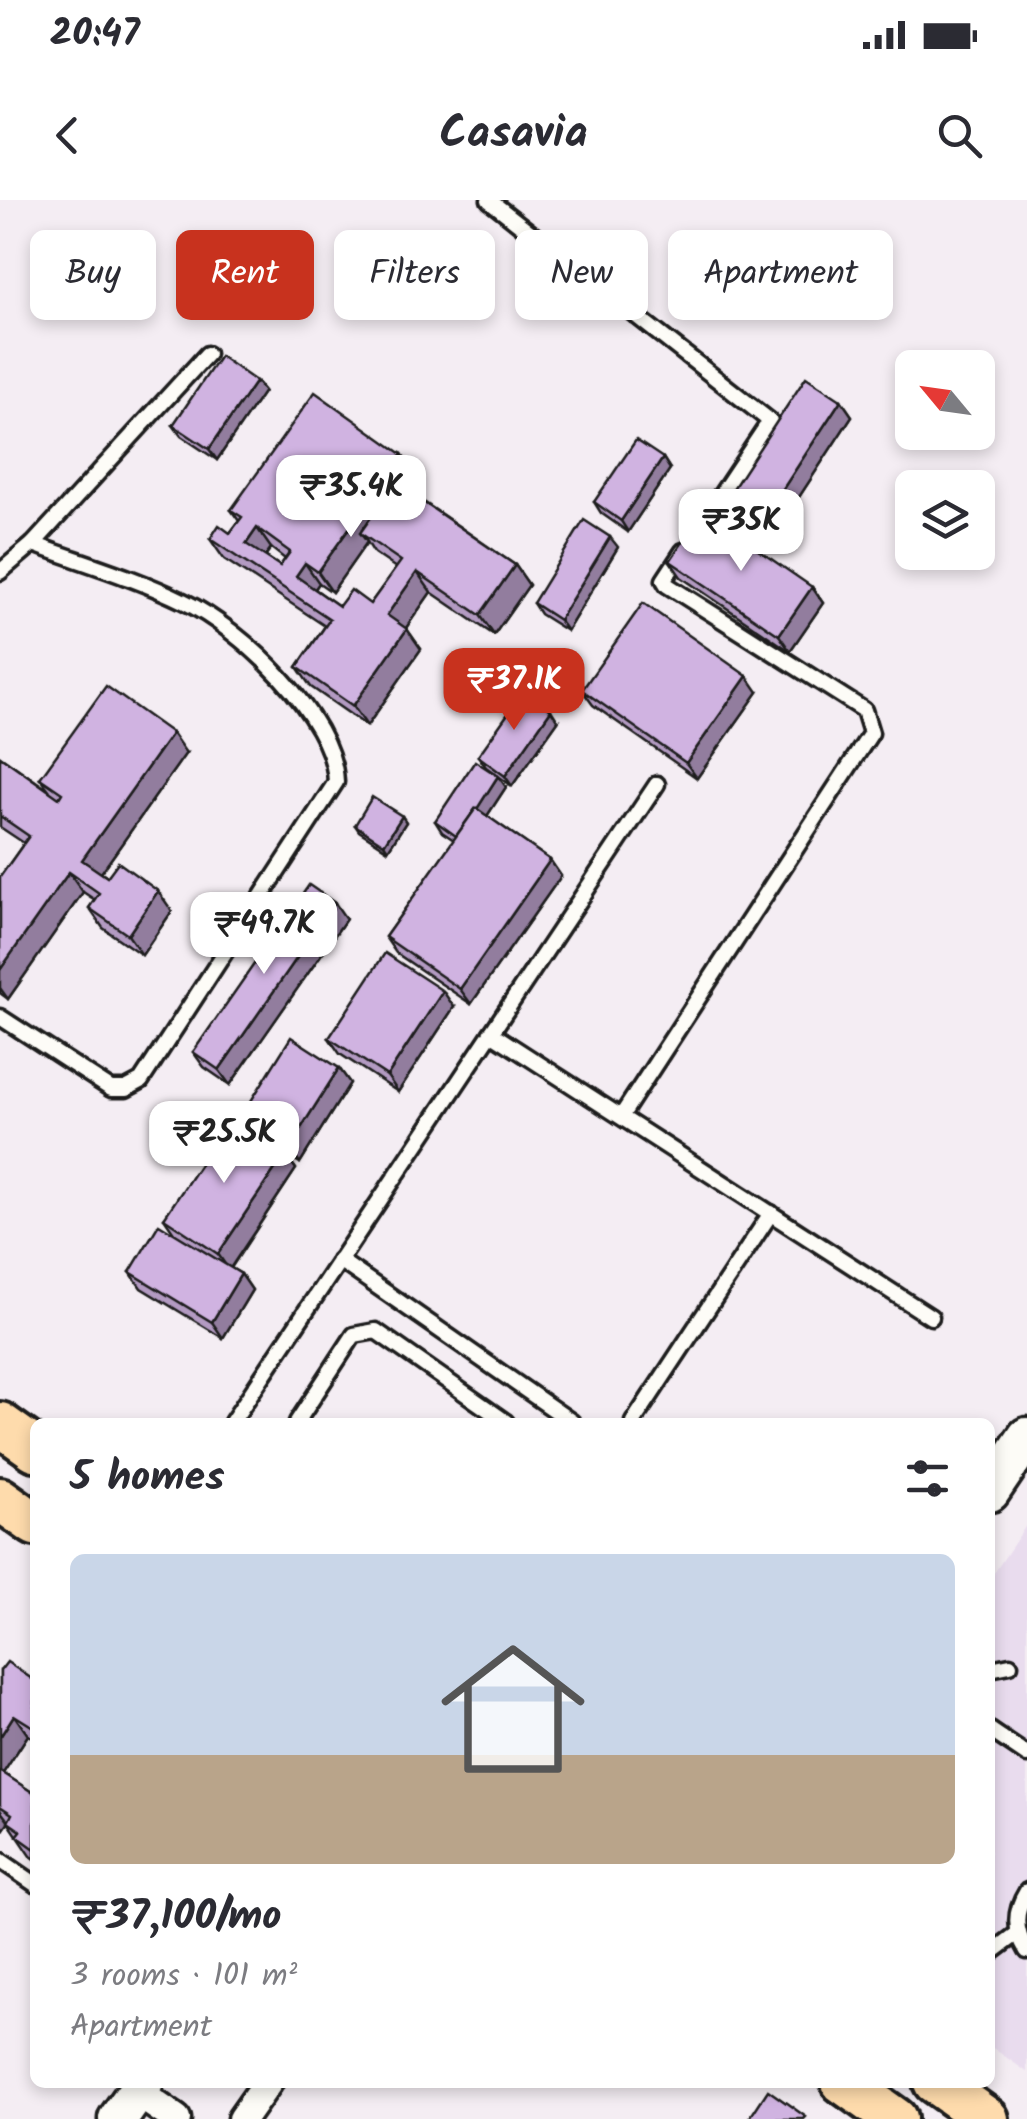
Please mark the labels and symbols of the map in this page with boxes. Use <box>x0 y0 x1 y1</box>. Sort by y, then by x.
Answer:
north arrow <box>895 350 995 450</box>
pin: ₹35.4K <box>270 455 432 540</box>
pin: ₹35K <box>682 489 800 574</box>
pin: ₹37.1K <box>433 648 595 733</box>
pin: ₹49.7K <box>183 892 345 977</box>
pin: ₹25.5K <box>143 1101 305 1186</box>

